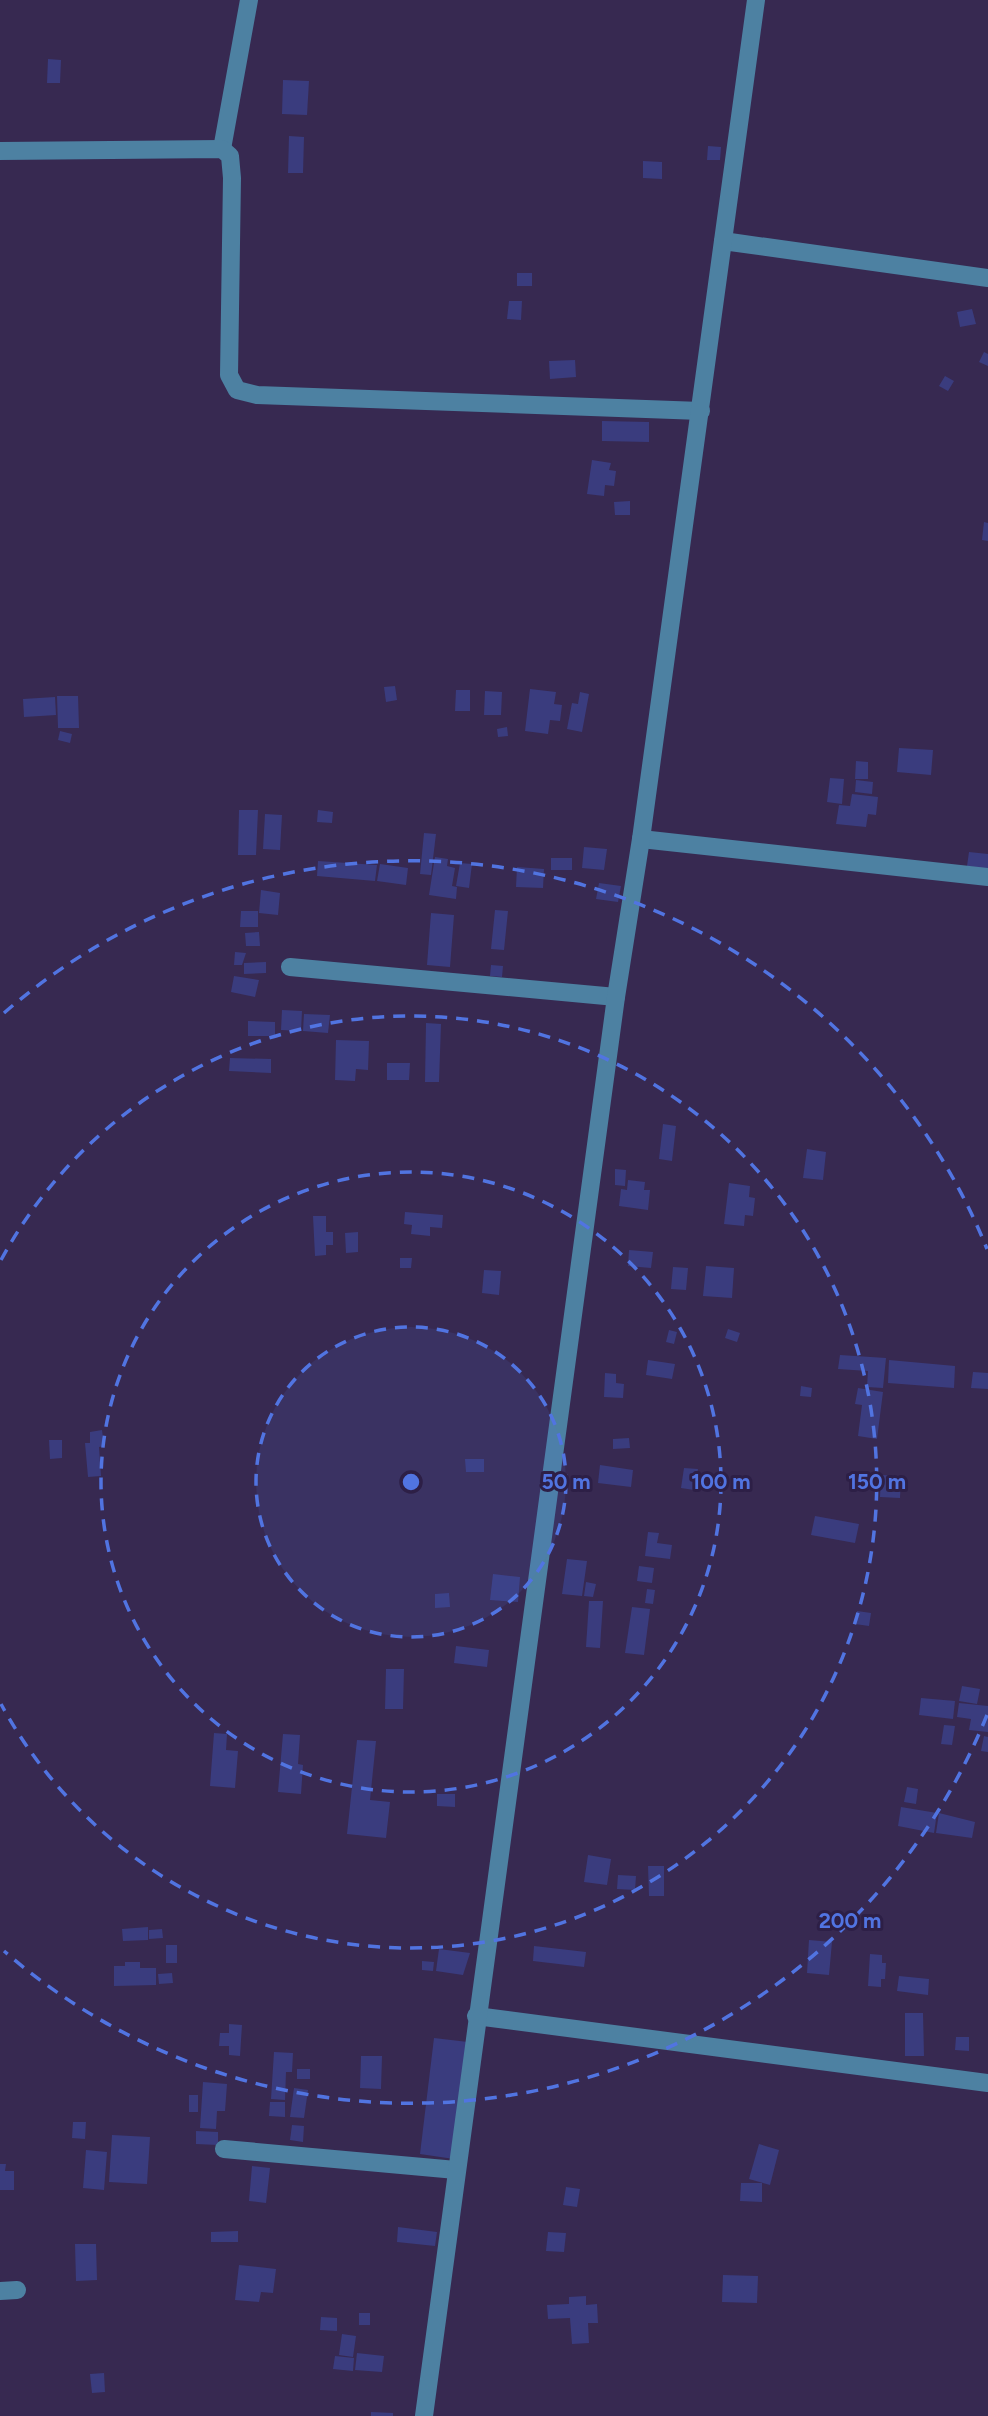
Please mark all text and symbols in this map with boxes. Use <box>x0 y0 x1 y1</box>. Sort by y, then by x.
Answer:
text: 50 m <box>541 1469 591 1494</box>
text: 100 m <box>691 1469 751 1494</box>
text: 150 m <box>848 1469 906 1494</box>
centre of rings <box>399 1470 423 1494</box>
text: 200 m <box>819 1908 881 1933</box>

